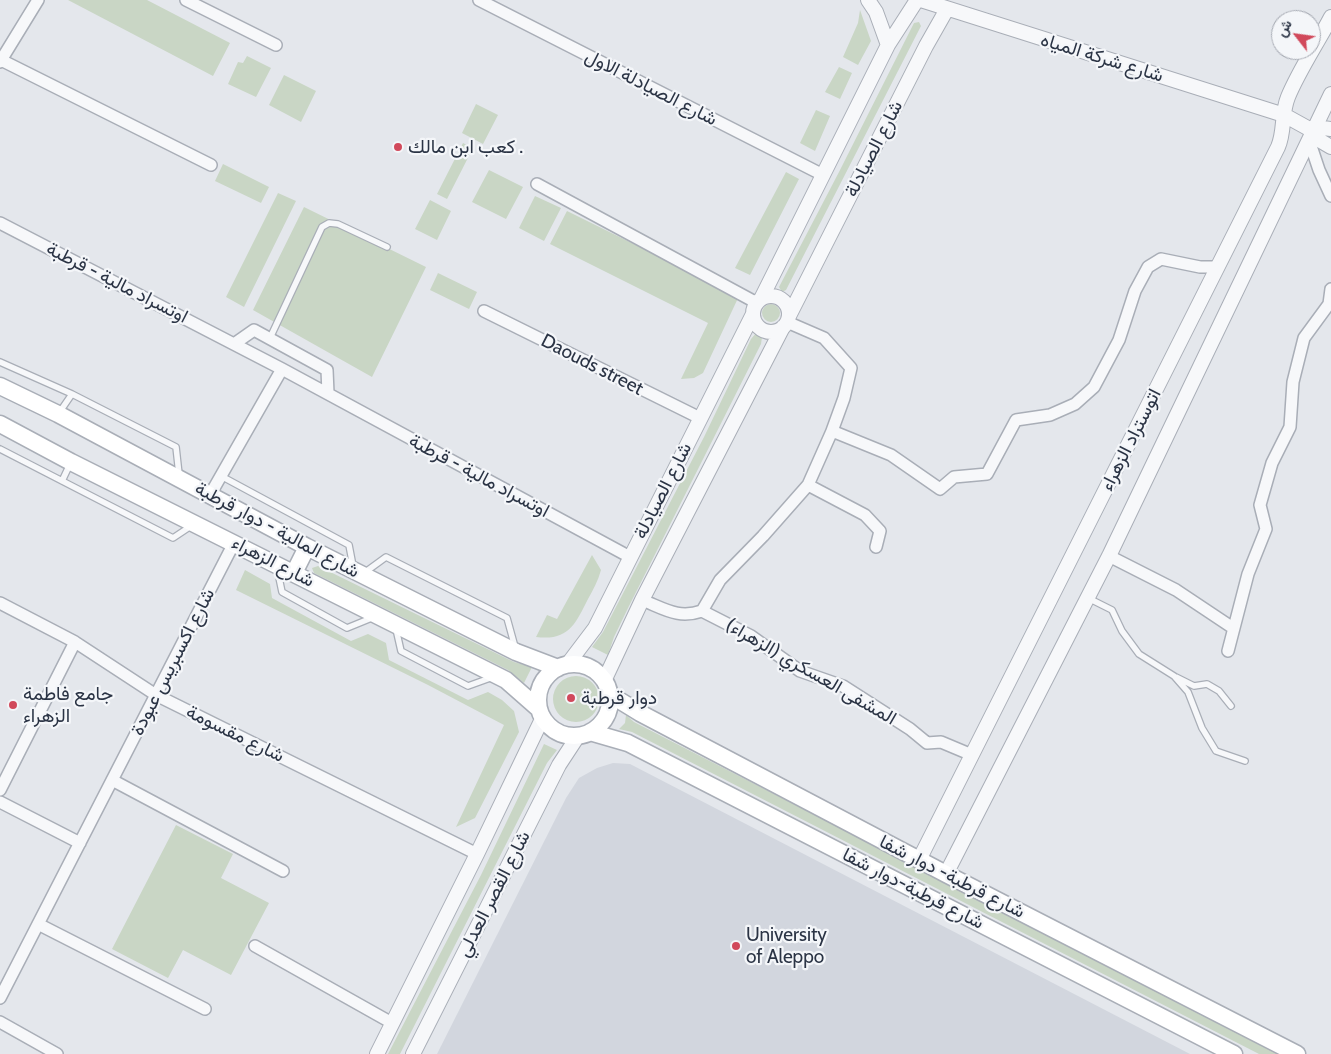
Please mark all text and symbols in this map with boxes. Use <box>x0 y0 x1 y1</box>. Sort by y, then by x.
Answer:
north arrow <box>1271 10 1321 60</box>
text: ش <box>1272 16 1296 40</box>
street label: شارع شركة المياه <box>1038 29 1166 87</box>
street label: شارع الصيادلة الاول <box>581 45 721 131</box>
street label: شارع الصيادلة <box>840 97 908 201</box>
place label: كعب ابن مالك . <box>408 136 523 158</box>
marker: كعب ابن مالك . <box>392 141 404 153</box>
street label: اوتسراد مالية - قرطبة <box>42 237 192 329</box>
street label: Daouds street <box>537 329 647 401</box>
street label: اتوستراد الزهراء <box>1096 385 1166 495</box>
street label: اوتسراد مالية - قرطبة <box>405 429 553 523</box>
street label: شارع الصيادلة <box>629 439 697 543</box>
street label: شارع المالية - دوار قرطبة <box>191 477 363 583</box>
street label: شارع الزهراء <box>228 532 318 592</box>
street label: شارع اكسبريس عبودة <box>126 585 220 739</box>
street label: المشفى العسكري (الزهراء) <box>722 614 900 730</box>
place label: جامع فاطمة الزهراء <box>23 683 113 727</box>
place label: دوار قرطبة <box>581 687 657 709</box>
marker: دوار قرطبة <box>565 692 577 704</box>
marker: جامع فاطمة الزهراء <box>7 699 19 711</box>
street label: شارع مقسومة <box>182 700 288 768</box>
street label: شارع القصر العدلي <box>452 827 536 961</box>
street label: شارع قرطبة- دوار شفا <box>875 830 1029 924</box>
street label: شارع قرطبة-دوار شفا <box>838 843 988 935</box>
place label: University of Aleppo <box>746 924 827 968</box>
marker: University of Aleppo <box>730 940 742 952</box>

